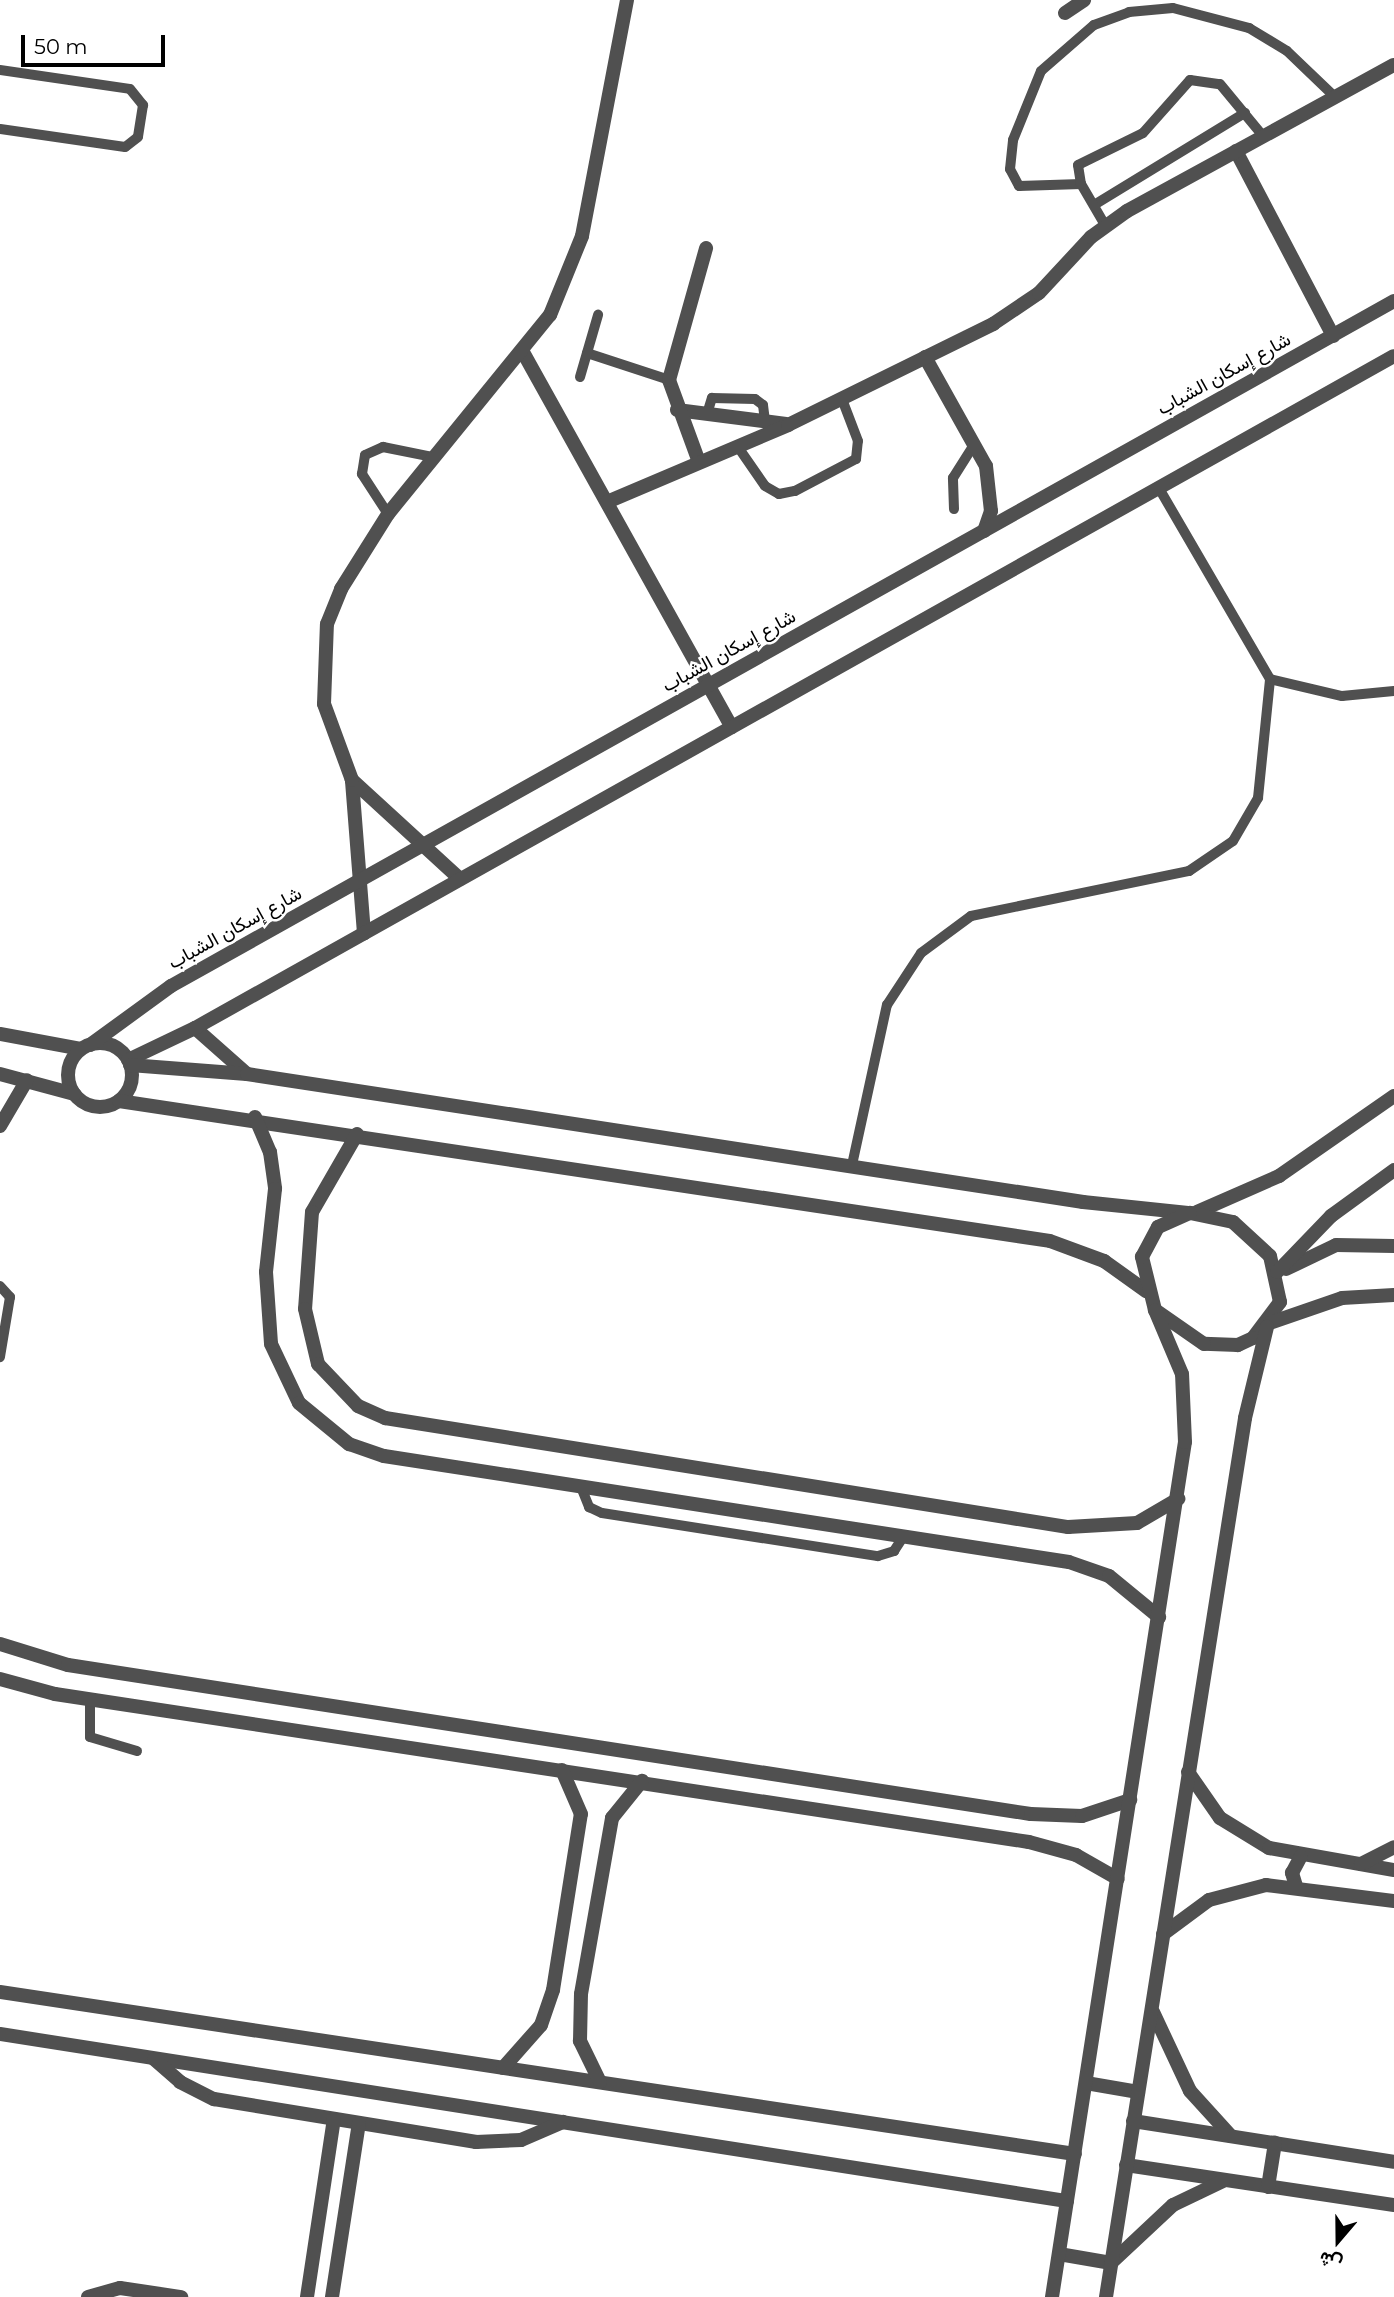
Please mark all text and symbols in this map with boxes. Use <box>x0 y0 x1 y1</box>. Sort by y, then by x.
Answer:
scale bar <box>24 21 168 65</box>
text: 50 m <box>34 34 88 59</box>
street label: شارع إسكان الشباب <box>1153 328 1295 420</box>
street label: شارع إسكان الشباب <box>658 605 800 697</box>
street label: شارع إسكان الشباب <box>164 882 306 974</box>
north arrow <box>1303 2206 1373 2276</box>
text: ش <box>1316 2246 1345 2276</box>

